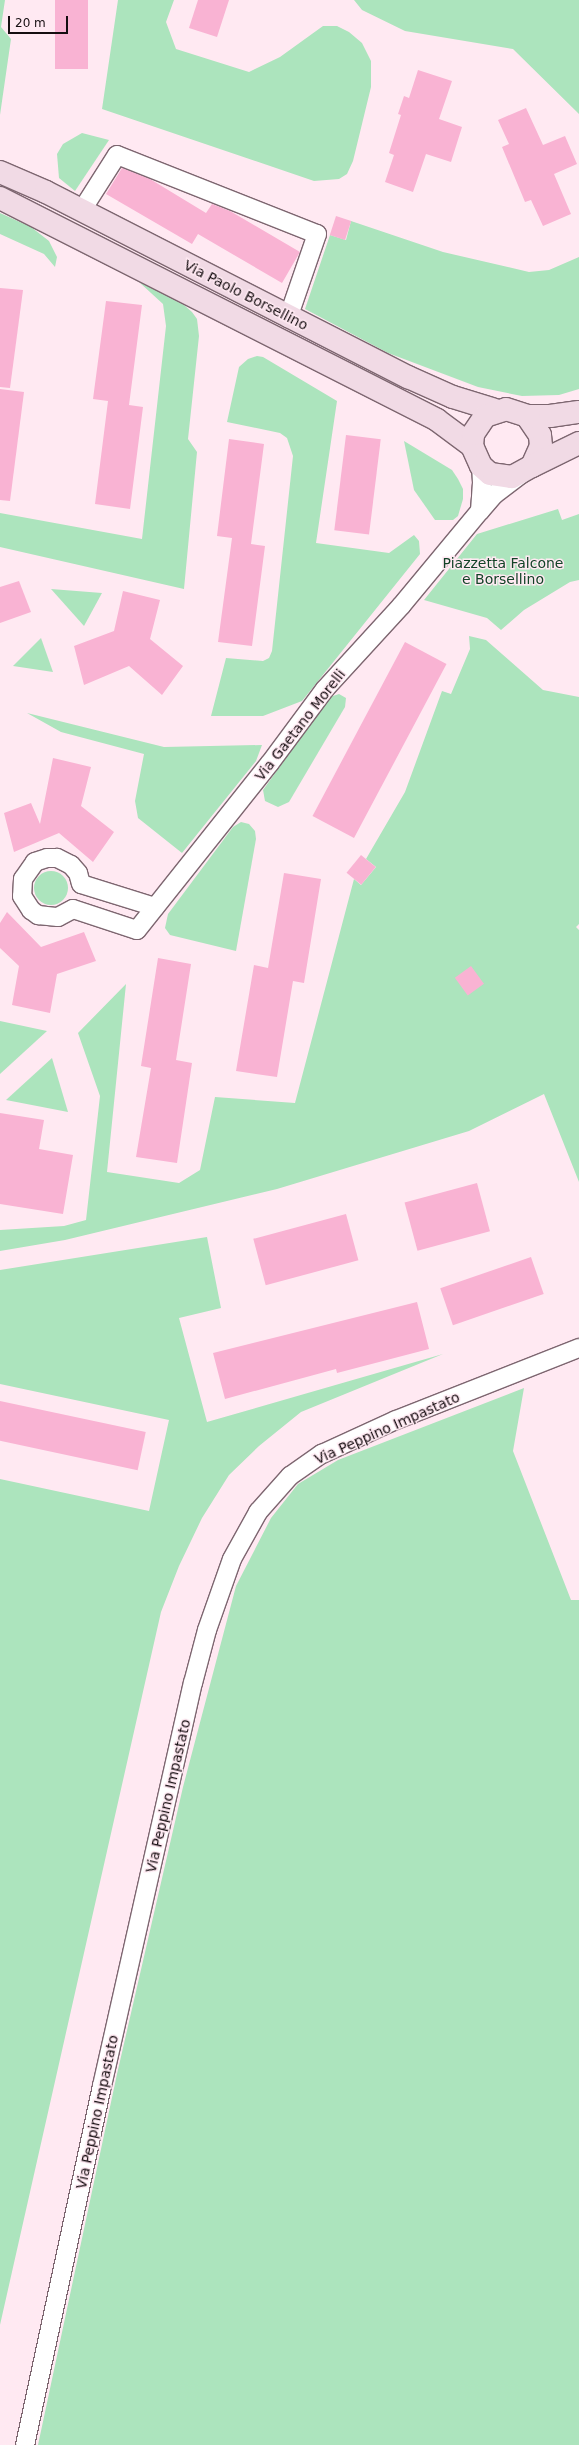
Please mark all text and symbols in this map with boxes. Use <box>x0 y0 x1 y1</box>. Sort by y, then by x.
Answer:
scale bar <box>10 8 70 34</box>
text: 20 m <box>15 16 46 30</box>
street label: Via Paolo Borsellino <box>181 256 311 334</box>
park label: Piazzetta Falcone e Borsellino <box>443 555 563 588</box>
street label: Via Gaetano Morelli <box>251 666 349 784</box>
street label: Via Peppino Impastato <box>312 1388 462 1468</box>
street label: Via Peppino Impastato <box>142 1718 194 1874</box>
street label: Via Peppino Impastato <box>72 2033 122 2191</box>

